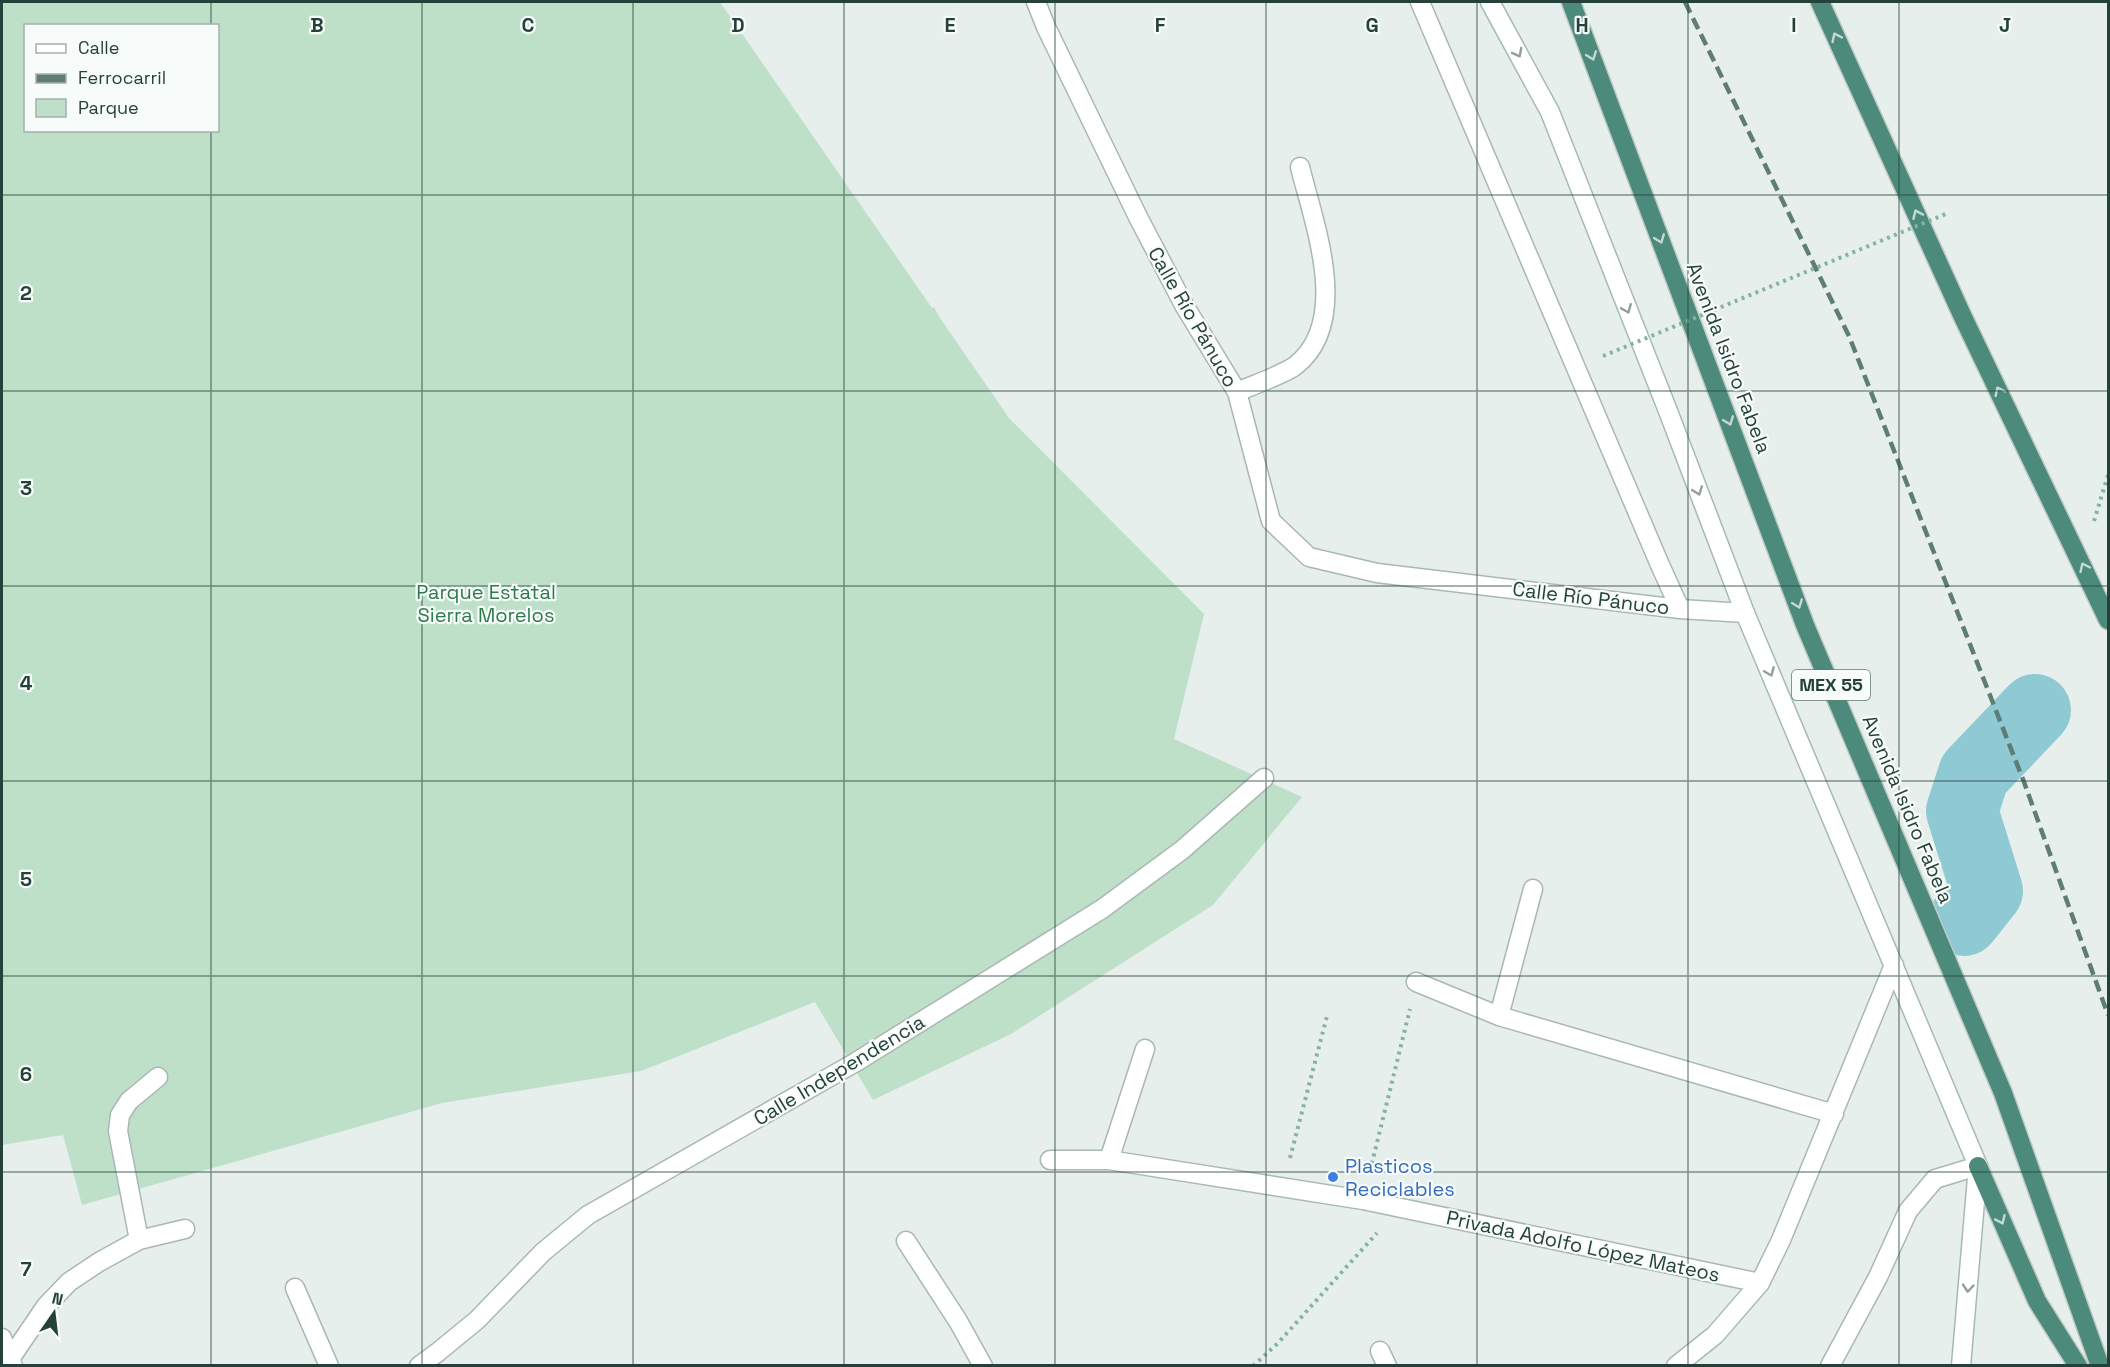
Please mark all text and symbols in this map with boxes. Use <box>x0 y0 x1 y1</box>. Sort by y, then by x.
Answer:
text: B <box>310 12 324 38</box>
text: C <box>522 12 535 38</box>
text: D <box>731 12 745 38</box>
text: E <box>944 12 956 38</box>
text: F <box>1155 12 1166 38</box>
text: G <box>1365 12 1379 38</box>
text: H <box>1575 12 1589 38</box>
text: I <box>1791 12 1797 38</box>
text: J <box>1999 12 2011 38</box>
legend <box>24 24 219 132</box>
one-way arrow <box>1832 32 1844 43</box>
text: Calle <box>78 36 119 59</box>
one-way arrow <box>1511 46 1522 57</box>
one-way arrow <box>1585 50 1597 61</box>
text: Ferrocarril <box>78 66 166 89</box>
text: Parque <box>78 96 139 119</box>
one-way arrow <box>1912 210 1924 221</box>
one-way arrow <box>1653 233 1666 244</box>
street label: Calle Río Pánuco <box>1142 242 1244 392</box>
street label: Avenida Isidro Fabela <box>1681 259 1777 457</box>
text: 2 <box>20 280 32 306</box>
one-way arrow <box>1620 303 1632 314</box>
one-way arrow <box>1994 387 2006 398</box>
one-way arrow <box>1722 415 1734 426</box>
text: 3 <box>20 475 32 501</box>
one-way arrow <box>1691 485 1704 495</box>
one-way arrow <box>2079 562 2091 573</box>
street label: Calle Río Pánuco <box>1511 575 1671 621</box>
park label: Parque Estatal Sierra Morelos <box>416 579 556 628</box>
one-way arrow <box>1790 598 1803 609</box>
one-way arrow <box>1763 666 1775 677</box>
text: 4 <box>20 670 33 696</box>
road number: MEX 55 <box>1792 670 1870 700</box>
street label: Avenida Isidro Fabela <box>1857 711 1959 907</box>
text: 5 <box>20 866 32 892</box>
street label: Calle Independencia <box>749 1009 929 1131</box>
text: 6 <box>20 1061 32 1087</box>
place label: Plasticos Reciclables <box>1345 1153 1455 1202</box>
marker: Plasticos Reciclables <box>1326 1170 1340 1184</box>
street label: Privada Adolfo López Mateos <box>1444 1204 1722 1288</box>
one-way arrow <box>1994 1214 2006 1225</box>
text: 7 <box>20 1256 32 1282</box>
north arrow <box>24 1283 84 1343</box>
one-way arrow <box>1962 1283 1975 1292</box>
text: N <box>50 1287 65 1310</box>

